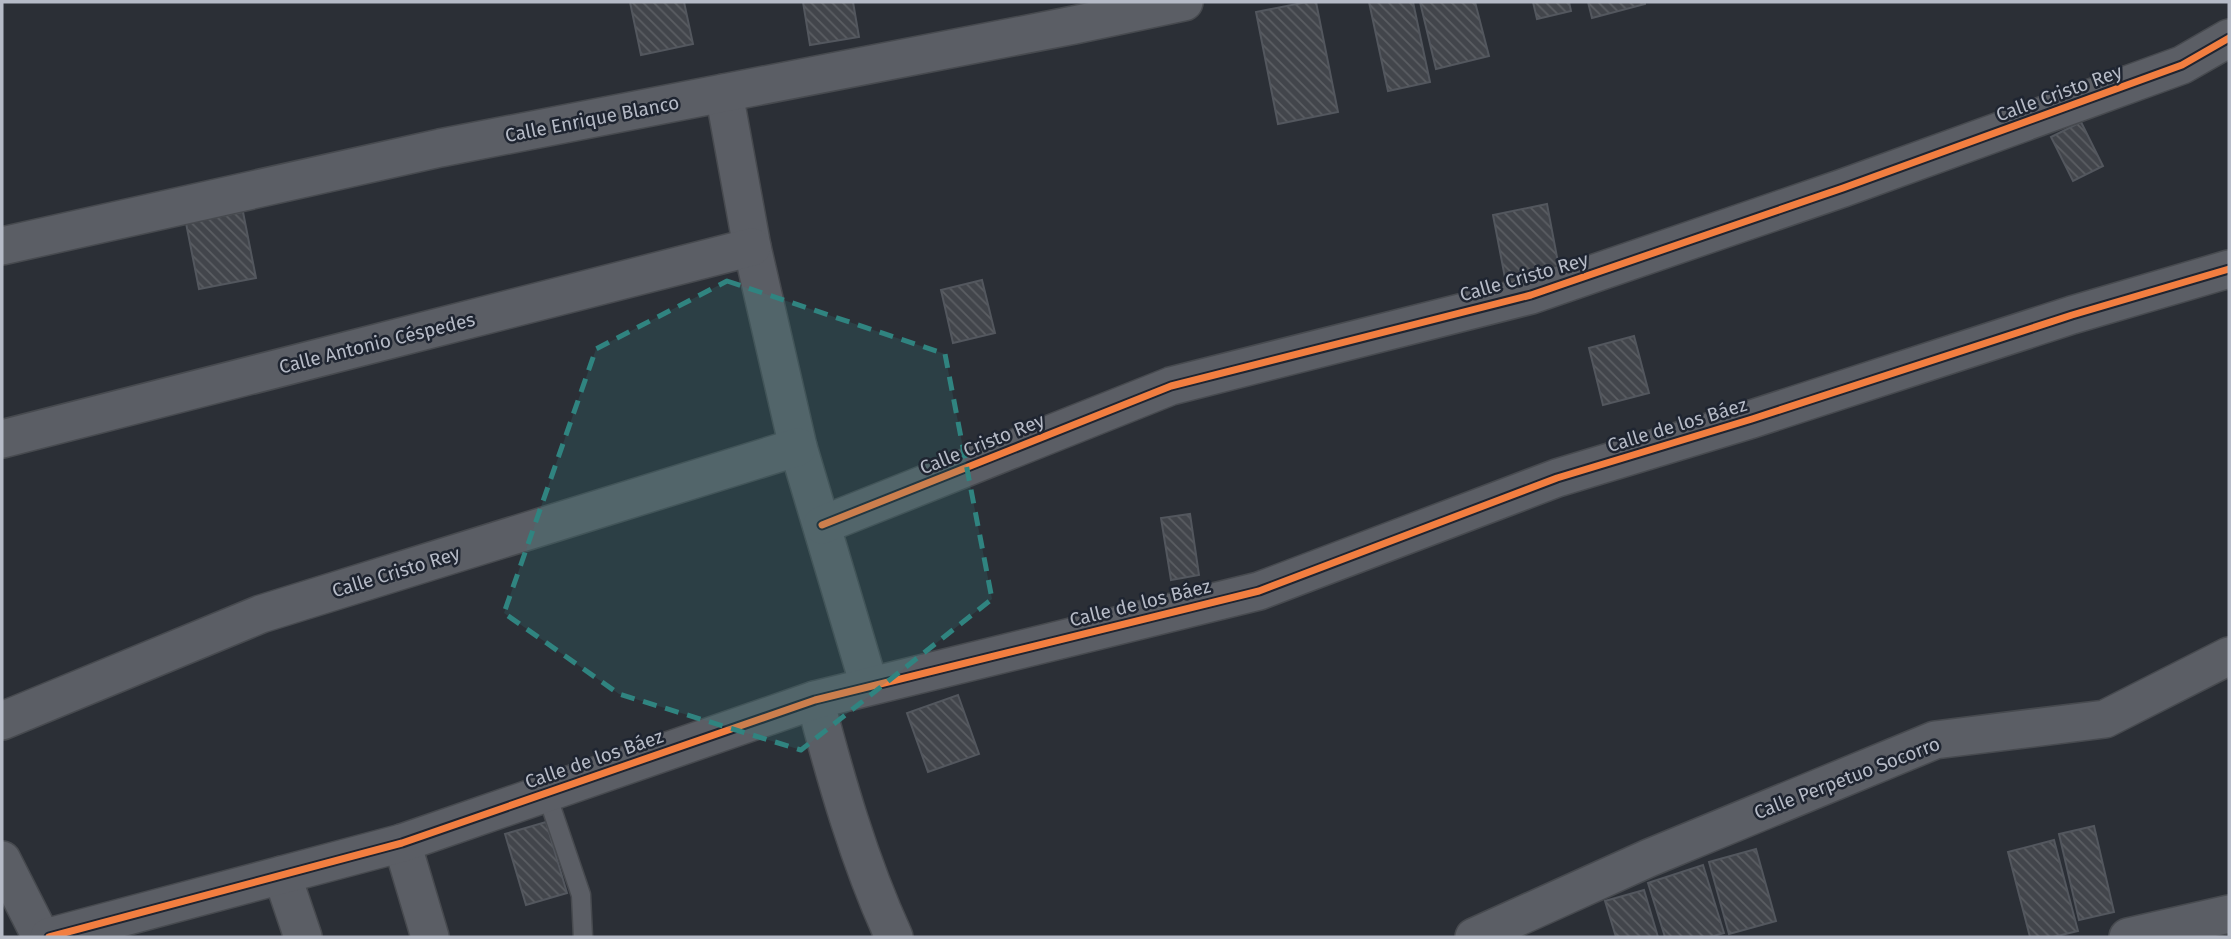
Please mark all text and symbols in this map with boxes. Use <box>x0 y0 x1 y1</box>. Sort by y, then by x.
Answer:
street label: Calle Cristo Rey <box>1993 59 2126 126</box>
street label: Calle Enrique Blanco <box>503 91 681 147</box>
street label: Calle Cristo Rey <box>1457 248 1591 306</box>
street label: Calle Antonio Céspedes <box>277 307 477 378</box>
street label: Calle de los Báez <box>1604 393 1750 457</box>
street label: Calle Cristo Rey <box>916 408 1048 479</box>
street label: Calle Cristo Rey <box>329 541 463 602</box>
street label: Calle de los Báez <box>1067 574 1213 632</box>
street label: Calle de los Báez <box>522 725 666 793</box>
street label: Calle Perpetuo Socorro <box>1751 732 1943 824</box>

